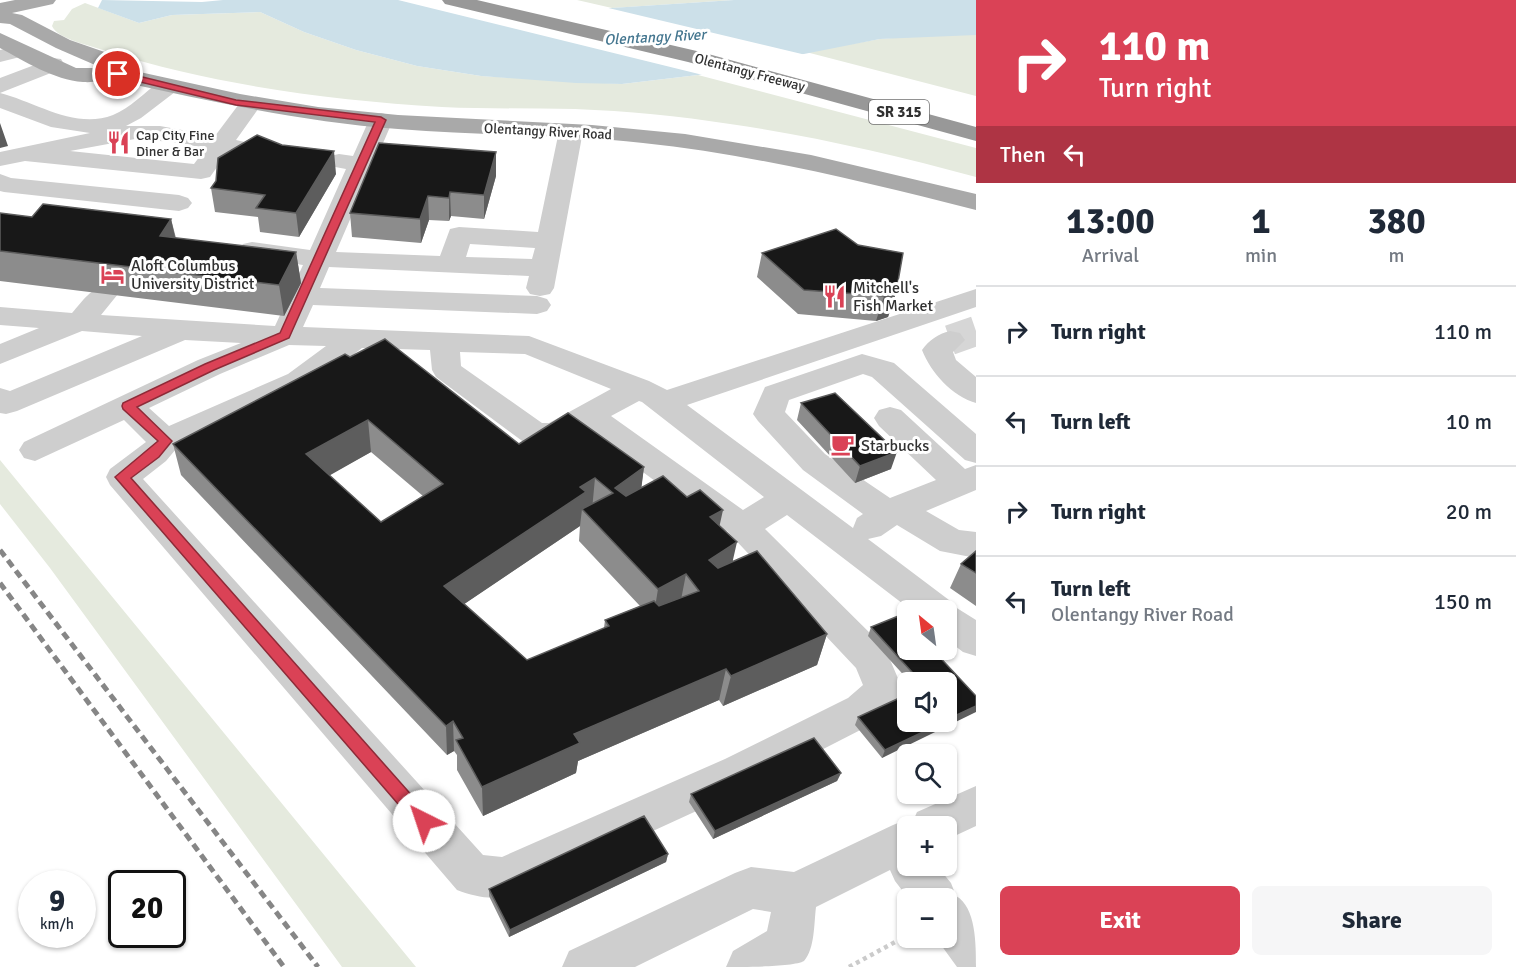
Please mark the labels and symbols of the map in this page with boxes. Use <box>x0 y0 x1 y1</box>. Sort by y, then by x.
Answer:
water label: Olentangy River <box>604 25 709 49</box>
pin <box>92 48 143 99</box>
street label: Olentangy Freeway <box>693 50 807 96</box>
road number: SR 315 <box>869 100 929 124</box>
street label: Olentangy River Road <box>484 120 612 143</box>
place label: Cap City Fine Diner & Bar <box>136 127 214 160</box>
restaurant icon: Cap City Fine Diner & Bar <box>105 130 131 156</box>
place label: Aloft Columbus University District <box>131 256 255 294</box>
hotel icon: Aloft Columbus University District <box>100 261 126 287</box>
place label: Mitchell's Fish Market <box>853 278 934 316</box>
restaurant icon: Mitchell's Fish Market <box>822 283 848 309</box>
cafe icon: Starbucks <box>830 432 856 458</box>
place label: Starbucks <box>861 436 929 456</box>
north arrow <box>897 600 957 660</box>
position arrow <box>392 789 456 853</box>
speed limit sign: 20 <box>108 870 186 948</box>

